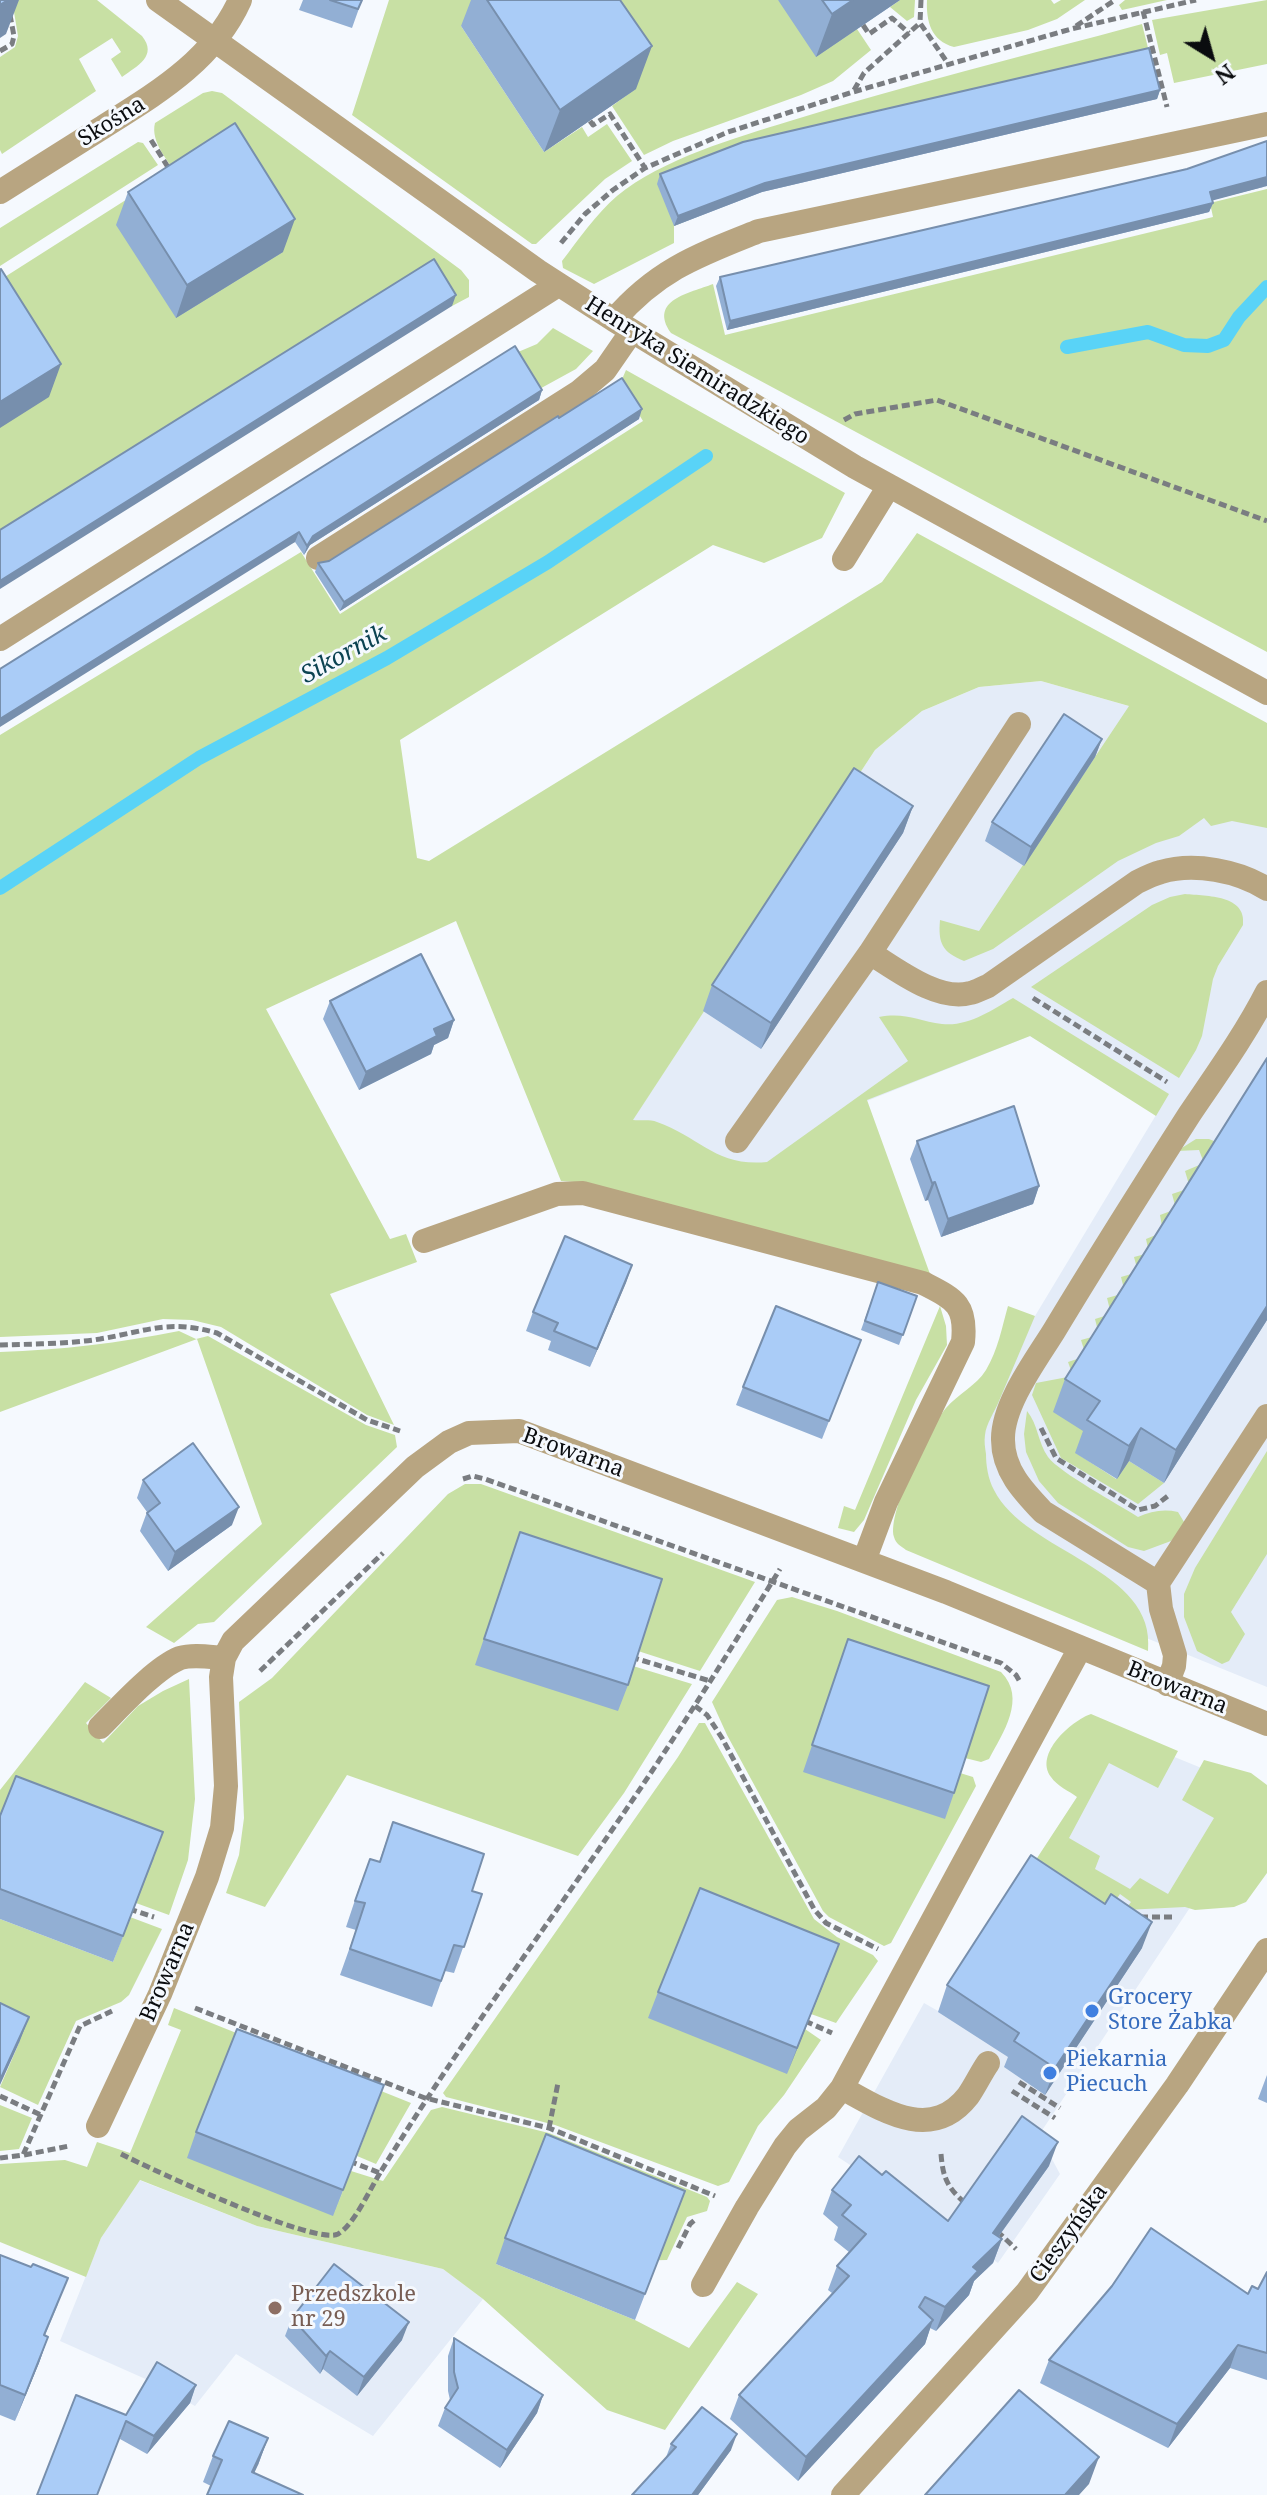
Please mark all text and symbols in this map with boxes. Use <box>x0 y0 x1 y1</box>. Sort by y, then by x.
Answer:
north arrow <box>1171 16 1251 96</box>
text: N <box>1209 58 1241 92</box>
street label: Skośna <box>74 91 150 153</box>
street label: Henryka Siemiradzkiego <box>580 291 814 451</box>
water label: Sikornik <box>296 620 392 690</box>
street label: Browarna <box>519 1423 627 1483</box>
street label: Browarna <box>1123 1656 1231 1720</box>
street label: Browarna <box>135 1918 201 2026</box>
place label: Grocery Store Żabka <box>1108 1985 1232 2036</box>
marker: Grocery Store Żabka <box>1083 2002 1101 2020</box>
place label: Piekarnia Piecuch <box>1066 2047 1167 2098</box>
marker: Piekarnia Piecuch <box>1041 2064 1059 2082</box>
street label: Cieszyńska <box>1024 2180 1114 2288</box>
place label: Przedszkole nr 29 <box>291 2282 416 2334</box>
marker: Przedszkole nr 29 <box>266 2299 284 2317</box>

